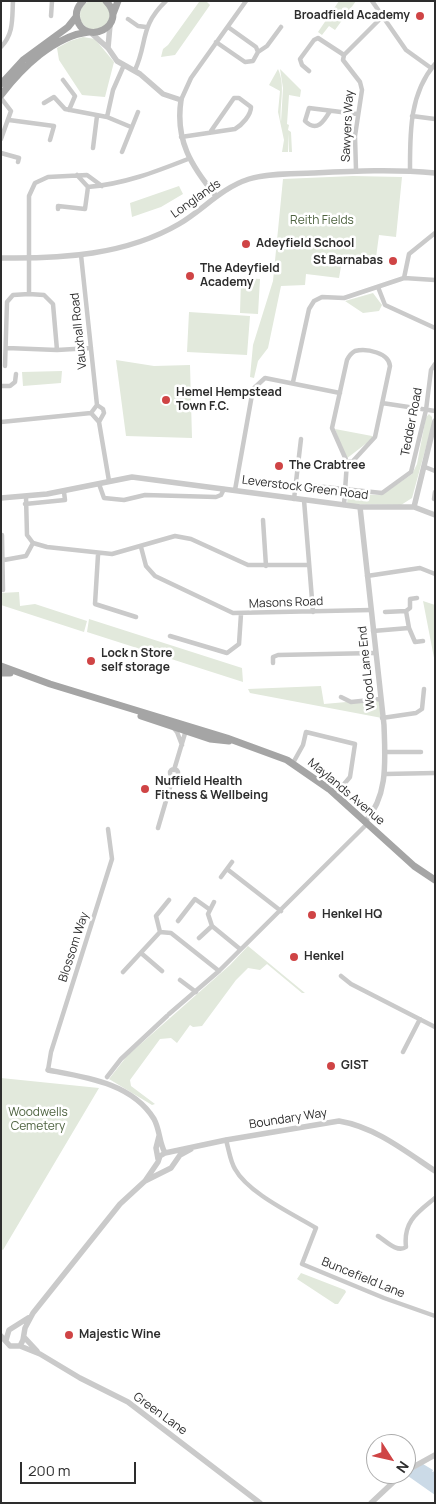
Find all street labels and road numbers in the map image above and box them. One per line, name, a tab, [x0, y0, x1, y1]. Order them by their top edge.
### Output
street label: Sawyers Way	[339, 90, 357, 162]
street label: Longlands	[168, 177, 224, 221]
street label: Vauxhall Road	[68, 292, 90, 370]
street label: Tedder Road	[398, 386, 426, 458]
street label: Leverstock Green Road	[241, 473, 369, 503]
street label: Masons Road	[249, 595, 323, 611]
street label: Wood Lane End	[355, 625, 379, 711]
street label: Maylands Avenue	[305, 756, 387, 828]
street label: Blossom Way	[56, 910, 92, 984]
street label: Boundary Way	[248, 1106, 328, 1132]
street label: Buncefield Lane	[319, 1255, 407, 1301]
street label: Green Lane	[130, 1390, 190, 1438]

